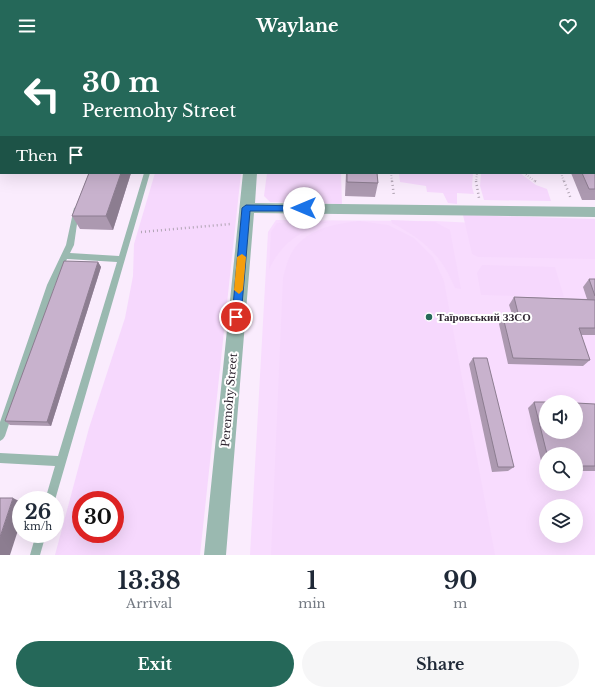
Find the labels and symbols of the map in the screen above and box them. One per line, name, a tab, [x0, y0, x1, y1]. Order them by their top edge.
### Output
position arrow	[283, 187, 325, 229]
pin	[219, 300, 253, 334]
place label: Таїровський ЗЗСО	[437, 310, 531, 324]
marker: Таїровський ЗЗСО	[424, 312, 434, 322]
street label: Peremohy Street	[218, 352, 240, 448]
speed limit sign: 30	[72, 491, 124, 543]

